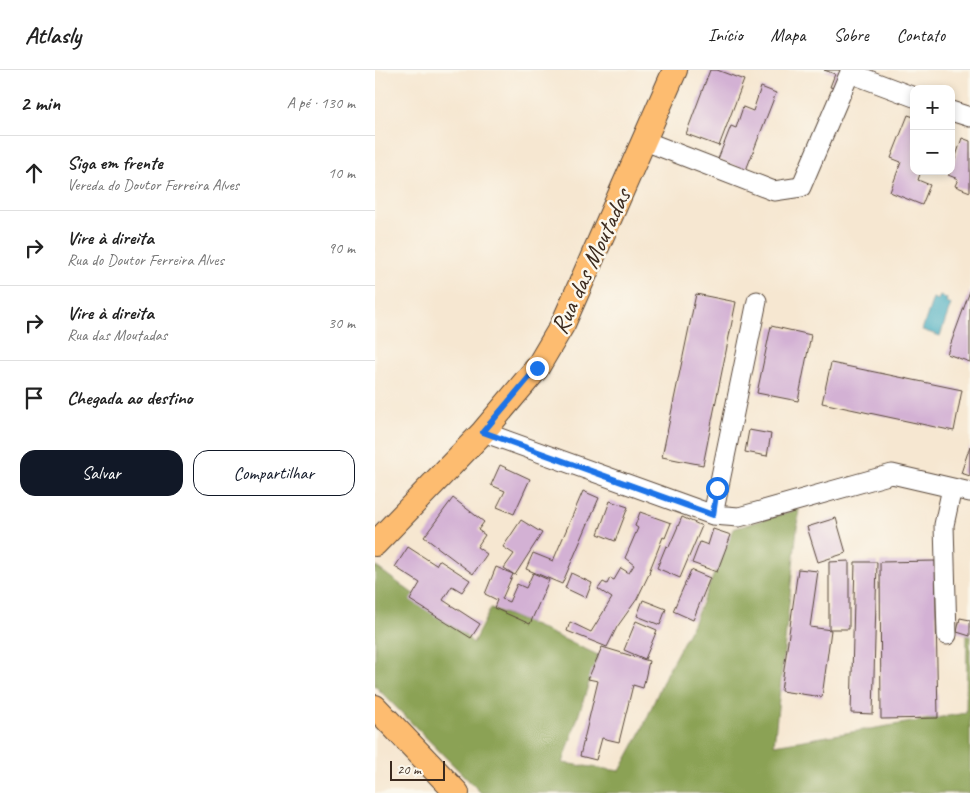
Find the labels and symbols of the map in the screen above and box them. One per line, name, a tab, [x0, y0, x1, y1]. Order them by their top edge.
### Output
street label: Rua das Moutadas	[543, 181, 640, 339]
route end	[526, 357, 549, 380]
route start	[706, 477, 729, 500]
scale bar	[390, 758, 445, 781]

